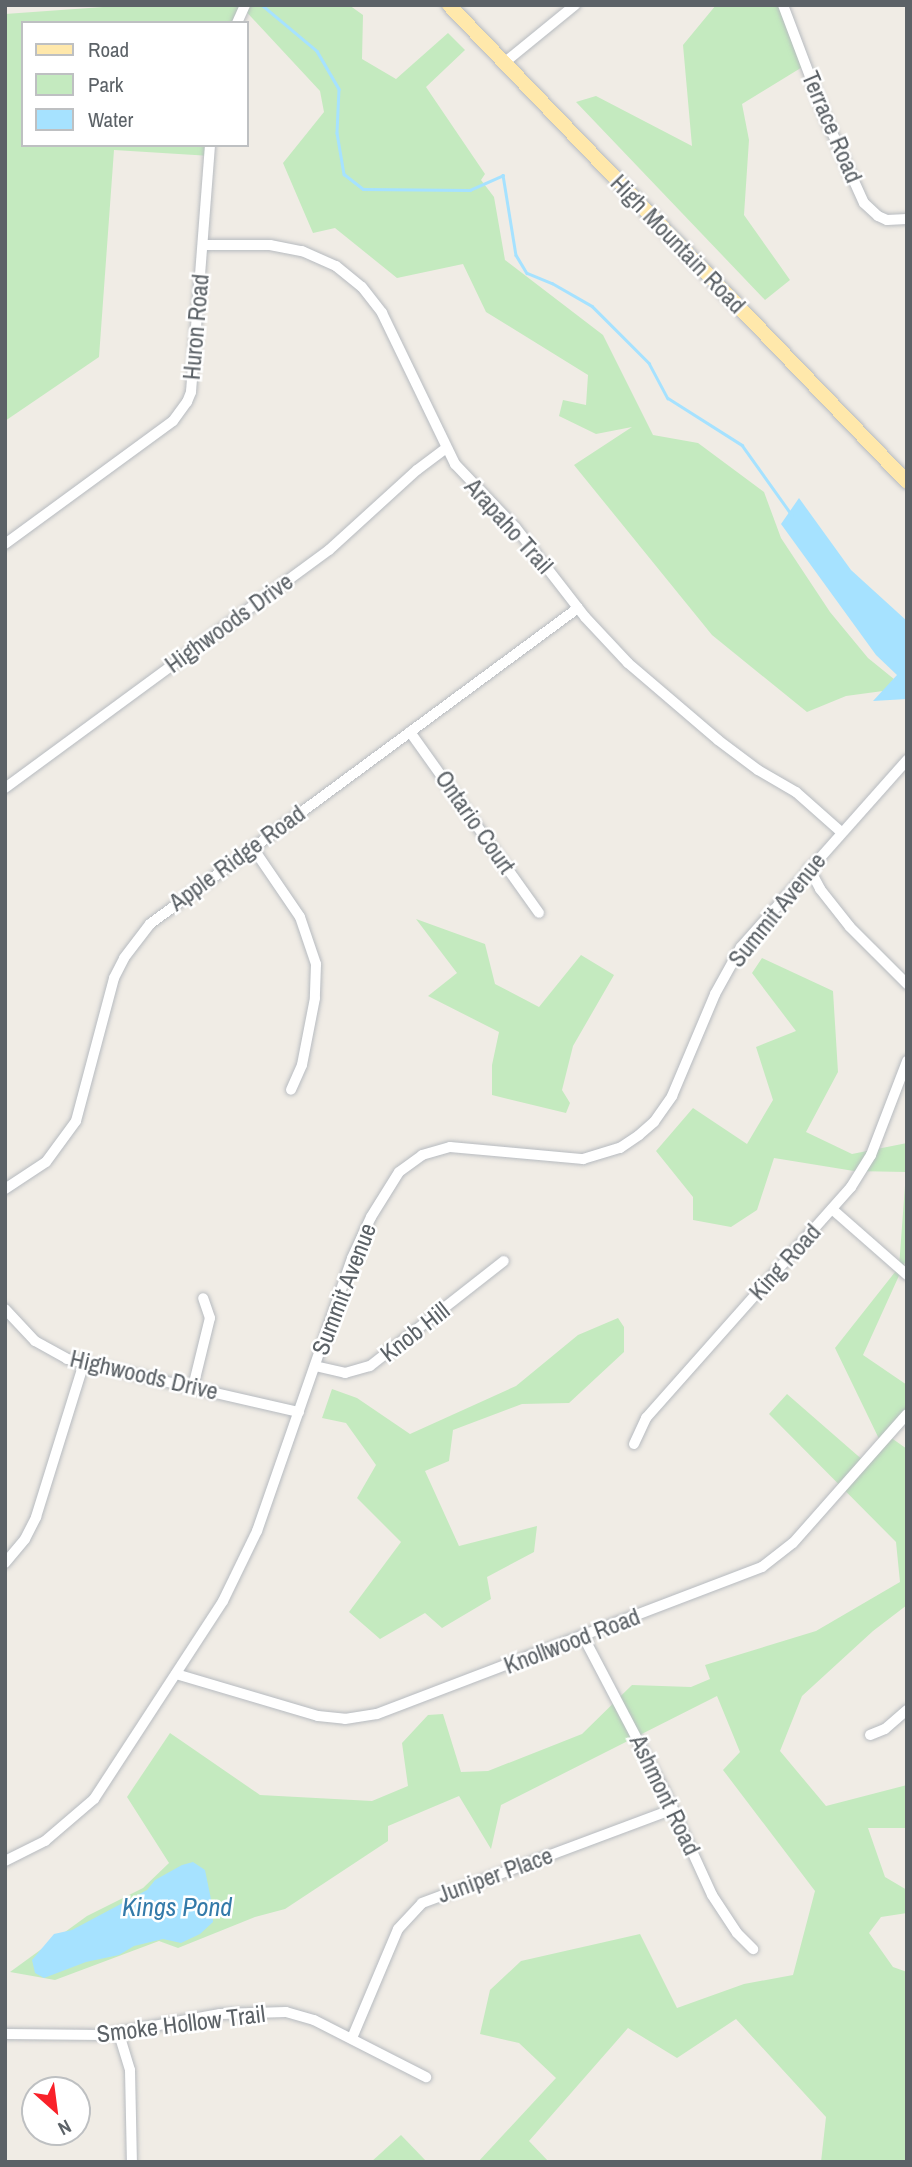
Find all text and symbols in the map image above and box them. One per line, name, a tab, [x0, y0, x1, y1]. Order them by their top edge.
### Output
legend	[21, 21, 248, 147]
text: Road	[88, 35, 129, 64]
street label: Terrace Road	[796, 67, 868, 187]
text: Park	[88, 70, 123, 99]
text: Water	[88, 105, 133, 134]
street label: High Mountain Road	[605, 169, 751, 319]
street label: Huron Road	[177, 273, 215, 381]
street label: Arapaho Trail	[459, 472, 559, 580]
street label: Highwoods Drive	[159, 567, 299, 679]
street label: Ontario Court	[429, 765, 521, 879]
street label: Apple Ridge Road	[163, 799, 311, 917]
street label: Summit Avenue	[722, 847, 832, 973]
street label: King Road	[743, 1218, 827, 1306]
street label: Summit Avenue	[306, 1219, 382, 1359]
street label: Knob Hill	[375, 1296, 455, 1368]
street label: Highwoods Drive	[67, 1344, 221, 1406]
street label: Knollwood Road	[500, 1602, 644, 1680]
street label: Ashmont Road	[624, 1730, 706, 1860]
street label: Juniper Place	[434, 1841, 556, 1909]
water label: Kings Pond	[122, 1891, 232, 1923]
street label: Smoke Hollow Trail	[95, 1999, 267, 2049]
north arrow	[21, 2076, 91, 2146]
text: N	[54, 2114, 76, 2142]

